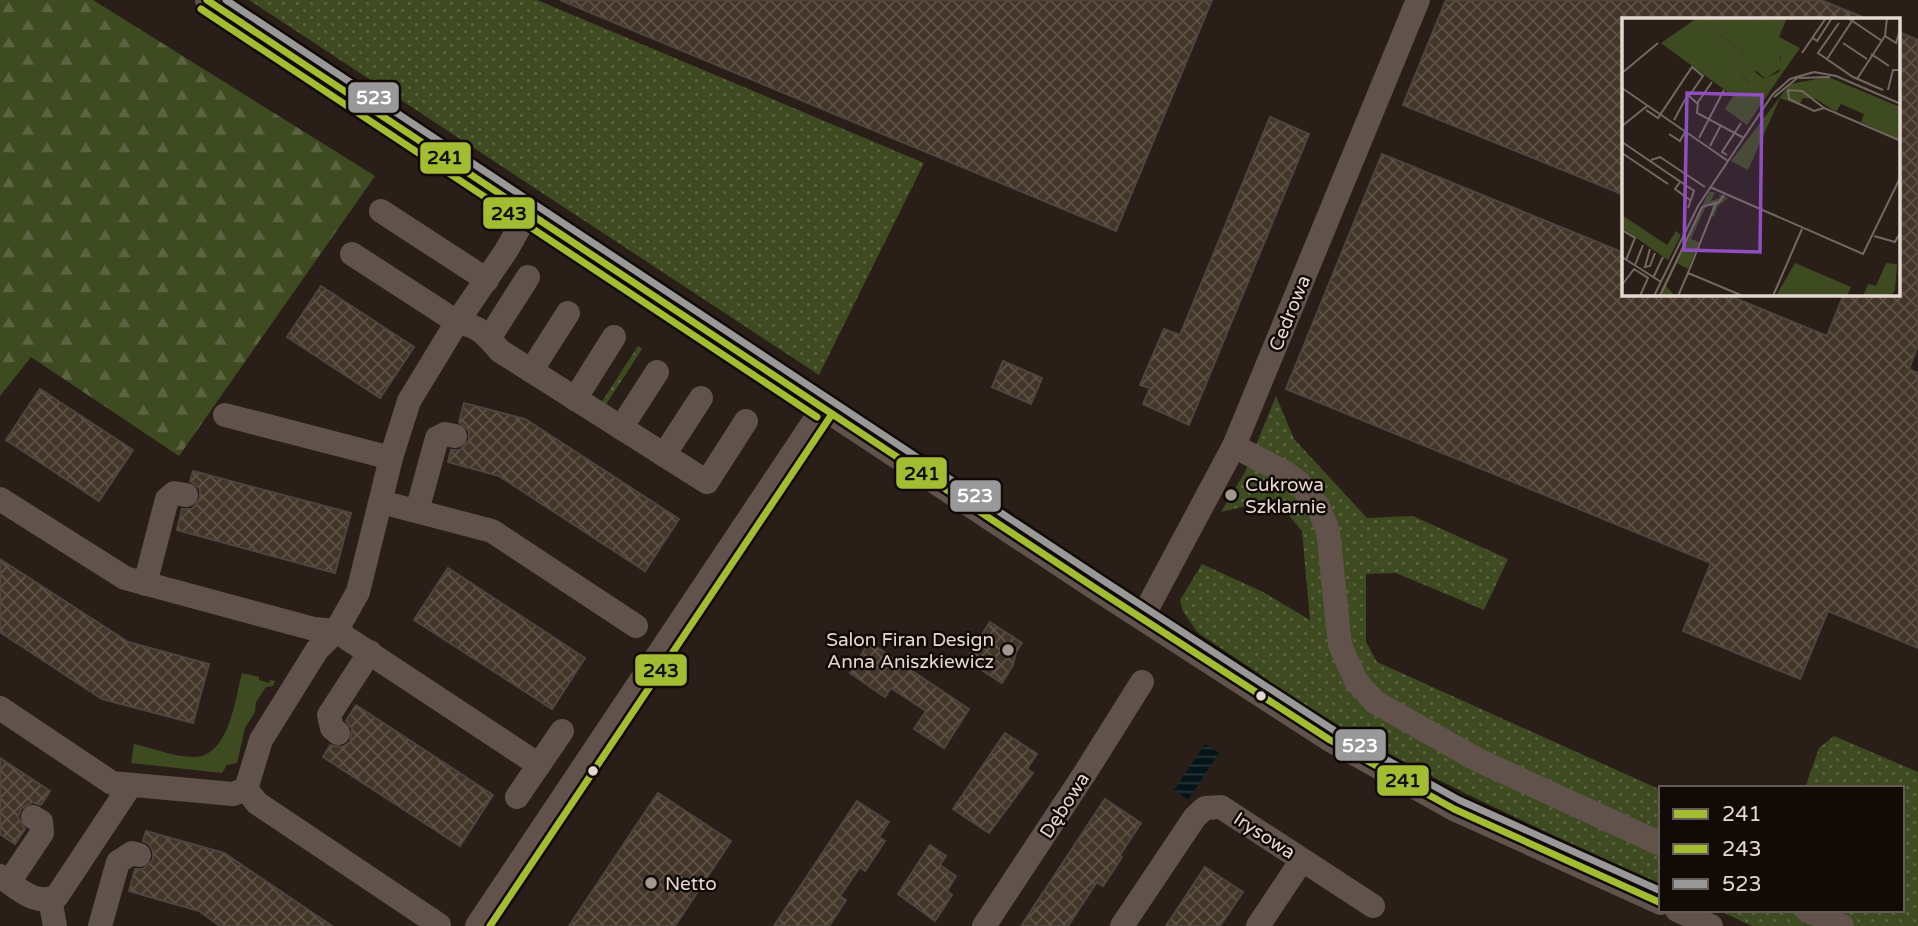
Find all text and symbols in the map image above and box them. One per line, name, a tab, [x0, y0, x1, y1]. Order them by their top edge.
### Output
inset map	[1622, 18, 1900, 296]
line badge: 523	[347, 81, 400, 114]
text: 523	[356, 87, 392, 109]
line badge: 241	[419, 141, 472, 175]
text: 241	[427, 147, 463, 169]
line badge: 243	[482, 196, 536, 230]
text: 243	[491, 203, 527, 225]
street label: Cedrowa	[1265, 272, 1315, 354]
line badge: 241	[895, 456, 948, 490]
text: 241	[904, 463, 940, 485]
place label: Cukrowa Szklarnie	[1245, 474, 1326, 518]
line badge: 523	[949, 479, 1002, 513]
text: 523	[957, 485, 993, 507]
marker: Cukrowa Szklarnie	[1223, 487, 1239, 503]
place label: Salon Firan Design Anna Aniszkiewicz	[826, 629, 994, 673]
marker: Salon Firan Design Anna Aniszkiewicz	[1000, 642, 1016, 658]
line badge: 243	[634, 653, 688, 687]
text: 243	[643, 660, 679, 682]
unlabelled marker	[1254, 689, 1268, 703]
line badge: 523	[1334, 728, 1387, 762]
text: 523	[1342, 735, 1378, 757]
unlabelled marker	[586, 764, 600, 778]
line badge: 241	[1376, 764, 1430, 797]
street label: Dębowa	[1036, 769, 1094, 842]
text: 241	[1385, 770, 1421, 792]
legend	[1659, 786, 1904, 912]
text: 241	[1722, 802, 1762, 827]
street label: Irysowa	[1230, 808, 1299, 864]
text: 243	[1722, 837, 1762, 862]
text: 523	[1722, 872, 1762, 897]
place label: Netto	[665, 873, 717, 895]
marker: Netto	[643, 875, 659, 891]

